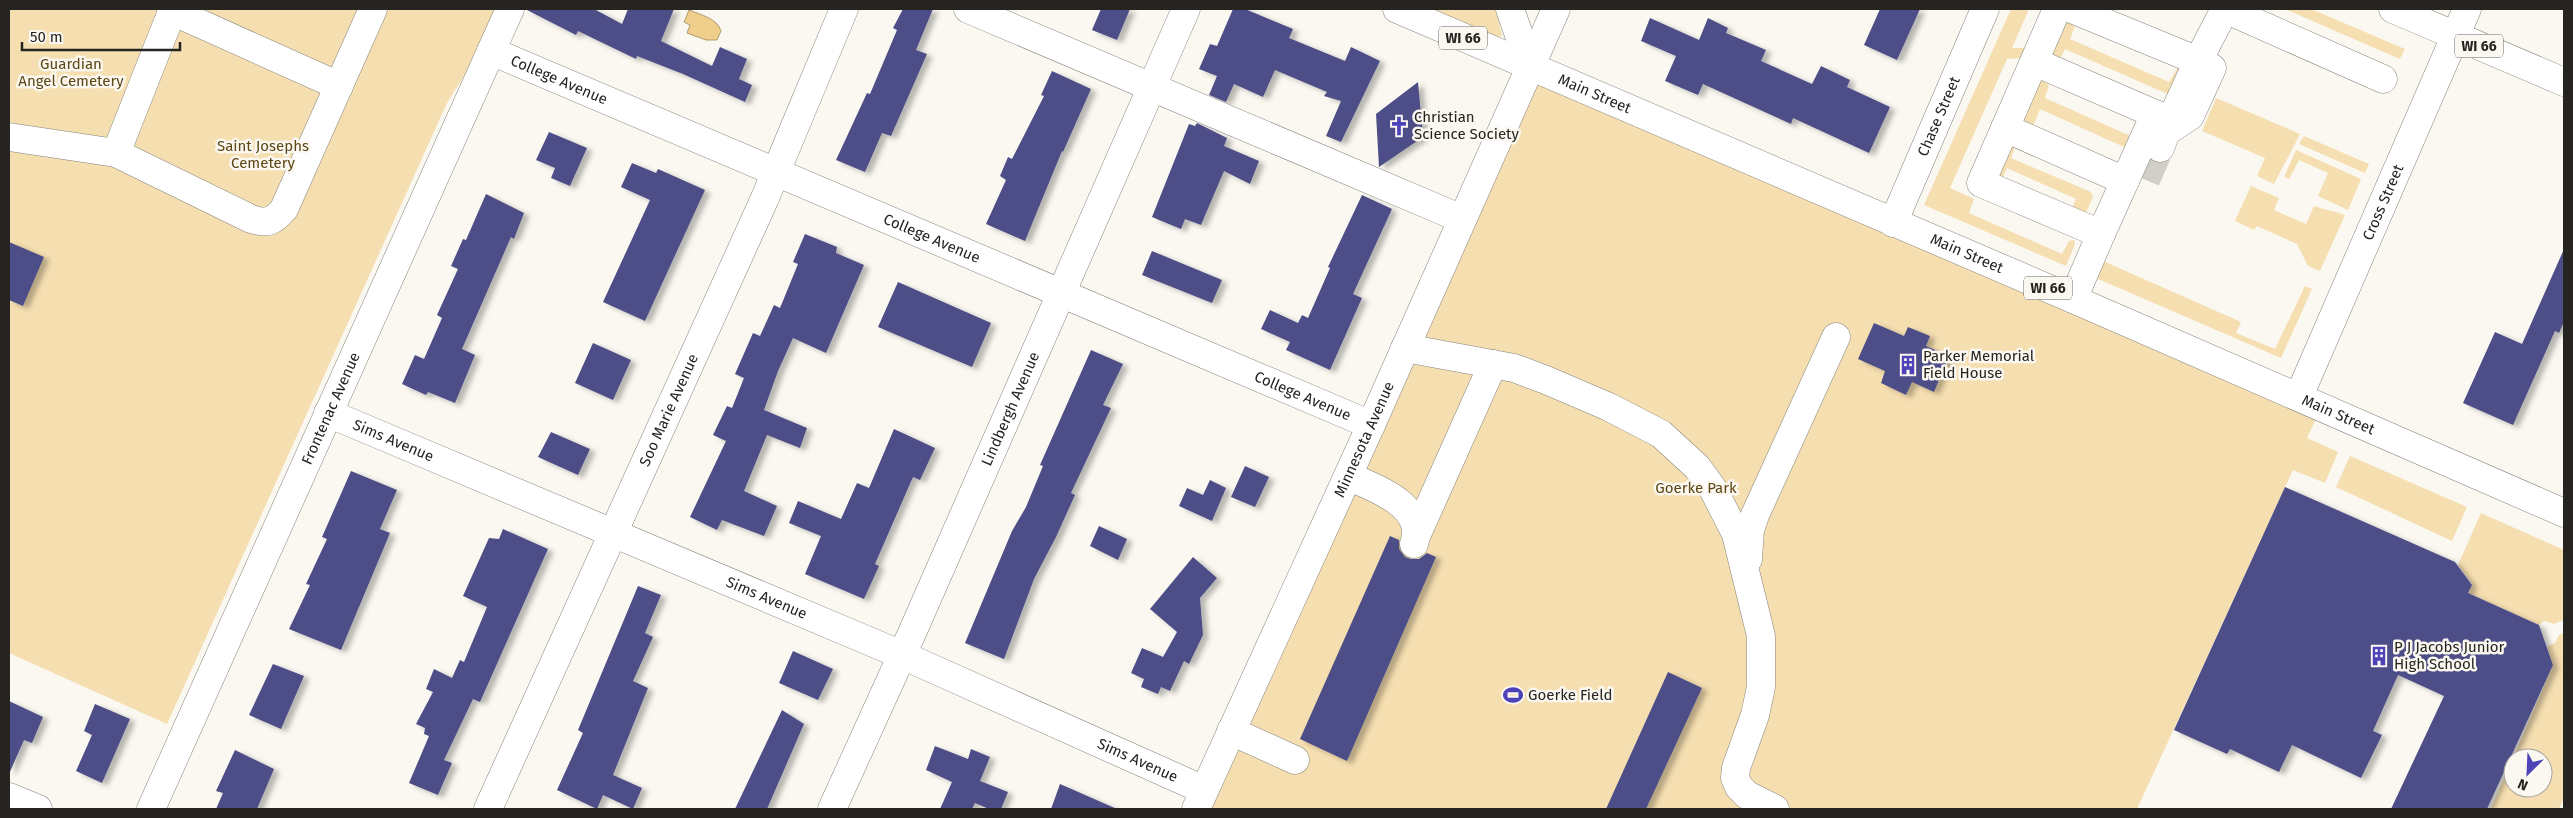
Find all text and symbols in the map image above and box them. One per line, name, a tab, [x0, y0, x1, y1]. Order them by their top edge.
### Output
scale bar	[22, 20, 180, 52]
road number: WI 66	[1439, 26, 1487, 49]
text: 50 m	[30, 28, 63, 46]
road number: WI 66	[2455, 34, 2503, 58]
street label: College Avenue	[508, 51, 610, 108]
park label: Guardian Angel Cemetery	[18, 55, 124, 90]
street label: Main Street	[1555, 70, 1634, 118]
street label: Chase Street	[1914, 73, 1964, 159]
place label: Christian Science Society	[1414, 108, 1519, 143]
church icon: Christian Science Society	[1388, 115, 1410, 137]
park label: Saint Josephs Cemetery	[217, 137, 309, 172]
street label: Cross Street	[2359, 161, 2408, 243]
street label: College Avenue	[881, 210, 983, 267]
street label: Main Street	[1928, 230, 2007, 277]
road number: WI 66	[2024, 276, 2072, 300]
place label: Parker Memorial Field House	[1923, 347, 2035, 382]
street label: Lindbergh Avenue	[977, 349, 1043, 469]
street label: Frontenac Avenue	[298, 350, 364, 467]
street label: Soo Marie Avenue	[636, 351, 702, 469]
building icon: Parker Memorial Field House	[1897, 354, 1919, 376]
street label: College Avenue	[1252, 367, 1354, 424]
street label: Minnesota Avenue	[1330, 379, 1398, 500]
street label: Main Street	[2299, 391, 2378, 439]
street label: Sims Avenue	[350, 416, 437, 466]
park label: Goerke Park	[1655, 479, 1737, 497]
street label: Sims Avenue	[723, 573, 810, 623]
place label: P J Jacobs Junior High School	[2394, 638, 2505, 673]
building icon: P J Jacobs Junior High School	[2368, 645, 2390, 667]
sports icon: Goerke Field	[1502, 684, 1524, 706]
place label: Goerke Field	[1528, 686, 1612, 704]
street label: Sims Avenue	[1095, 735, 1181, 786]
north arrow	[2503, 748, 2553, 798]
text: N	[2515, 775, 2531, 794]

